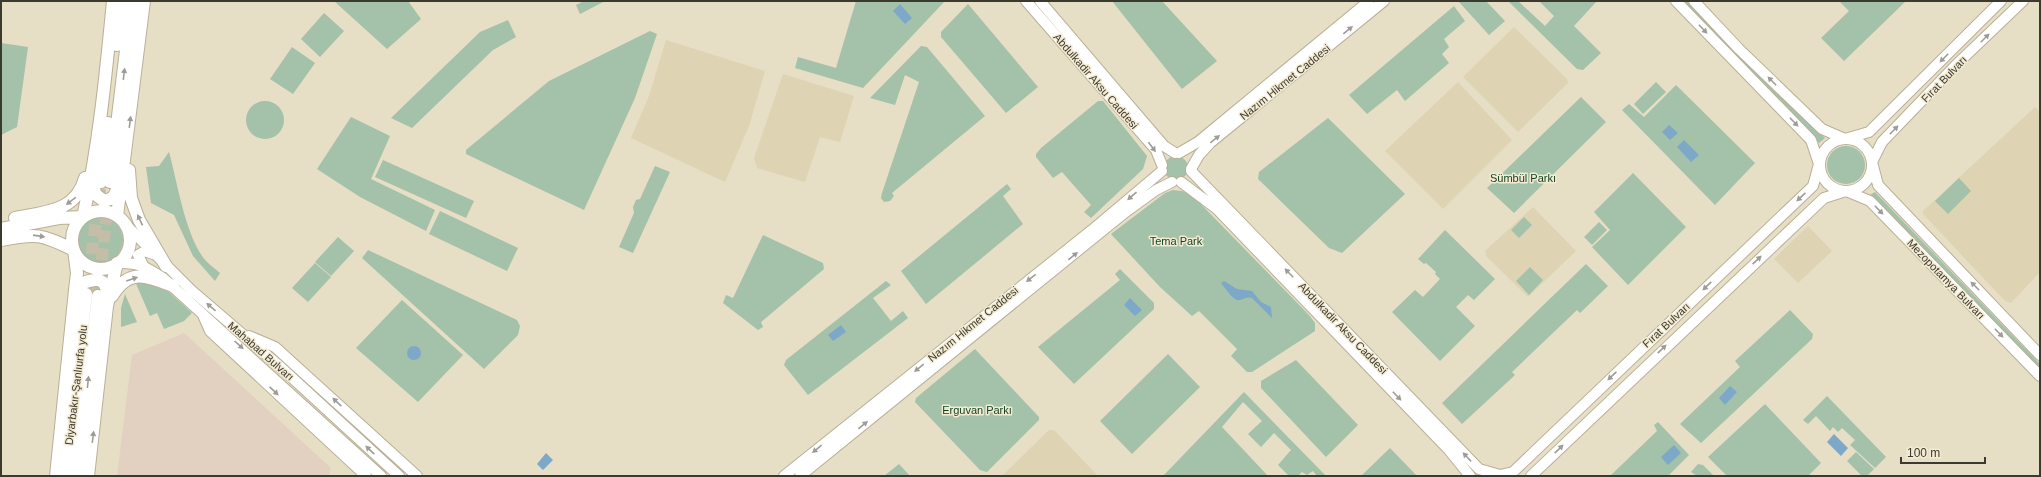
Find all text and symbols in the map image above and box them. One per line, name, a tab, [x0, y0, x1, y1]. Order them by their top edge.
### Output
one-way arrow	[1699, 24, 1708, 34]
one-way arrow	[1343, 26, 1354, 35]
street label: Abdulkadir Aksu Caddesi	[1051, 31, 1141, 131]
one-way arrow	[1980, 33, 1990, 43]
street label: Nazım Hikmet Caddesi	[1238, 42, 1332, 122]
street label: Fırat Bulvarı	[1919, 53, 1969, 105]
one-way arrow	[1939, 53, 1949, 63]
one-way arrow	[120, 68, 127, 80]
one-way arrow	[1767, 76, 1777, 86]
one-way arrow	[127, 116, 133, 128]
one-way arrow	[1789, 117, 1799, 127]
one-way arrow	[1889, 125, 1899, 135]
one-way arrow	[1210, 134, 1221, 143]
one-way arrow	[1148, 142, 1156, 152]
park label: Sümbül Parkı	[1490, 172, 1556, 184]
one-way arrow	[1126, 191, 1137, 200]
one-way arrow	[1797, 192, 1806, 201]
one-way arrow	[66, 197, 77, 205]
one-way arrow	[1874, 205, 1883, 215]
one-way arrow	[137, 214, 143, 226]
one-way arrow	[32, 233, 45, 239]
park label: Tema Park	[1150, 235, 1203, 247]
street label: Mezopotamya Bulvarı	[1905, 237, 1987, 321]
one-way arrow	[1067, 251, 1078, 260]
one-way arrow	[1752, 255, 1762, 265]
one-way arrow	[1284, 268, 1294, 278]
one-way arrow	[1026, 274, 1037, 283]
one-way arrow	[126, 275, 138, 281]
street label: Abdulkadir Aksu Caddesi	[1296, 280, 1390, 376]
one-way arrow	[1702, 281, 1712, 291]
one-way arrow	[1970, 281, 1980, 291]
street label: Nazım Hikmet Caddesi	[926, 284, 1020, 364]
street label: Fırat Bulvarı	[1640, 300, 1692, 350]
one-way arrow	[206, 302, 216, 311]
street label: Mahabad Bulvarı	[226, 319, 296, 383]
street label: Diyarbakır-Şanlıurfa yolu	[63, 324, 89, 446]
one-way arrow	[1994, 328, 2004, 338]
one-way arrow	[233, 341, 244, 350]
one-way arrow	[1658, 345, 1667, 354]
one-way arrow	[913, 364, 924, 373]
one-way arrow	[1607, 371, 1617, 380]
one-way arrow	[84, 376, 91, 388]
one-way arrow	[269, 386, 279, 396]
one-way arrow	[1392, 391, 1402, 401]
one-way arrow	[332, 397, 342, 407]
park label: Erguvan Parkı	[942, 404, 1012, 416]
one-way arrow	[857, 421, 868, 430]
one-way arrow	[89, 431, 96, 443]
scale bar	[1901, 439, 1985, 465]
one-way arrow	[1554, 444, 1564, 454]
one-way arrow	[365, 445, 376, 454]
one-way arrow	[812, 445, 822, 454]
text: 100 m	[1907, 446, 1940, 460]
one-way arrow	[1463, 452, 1472, 461]

